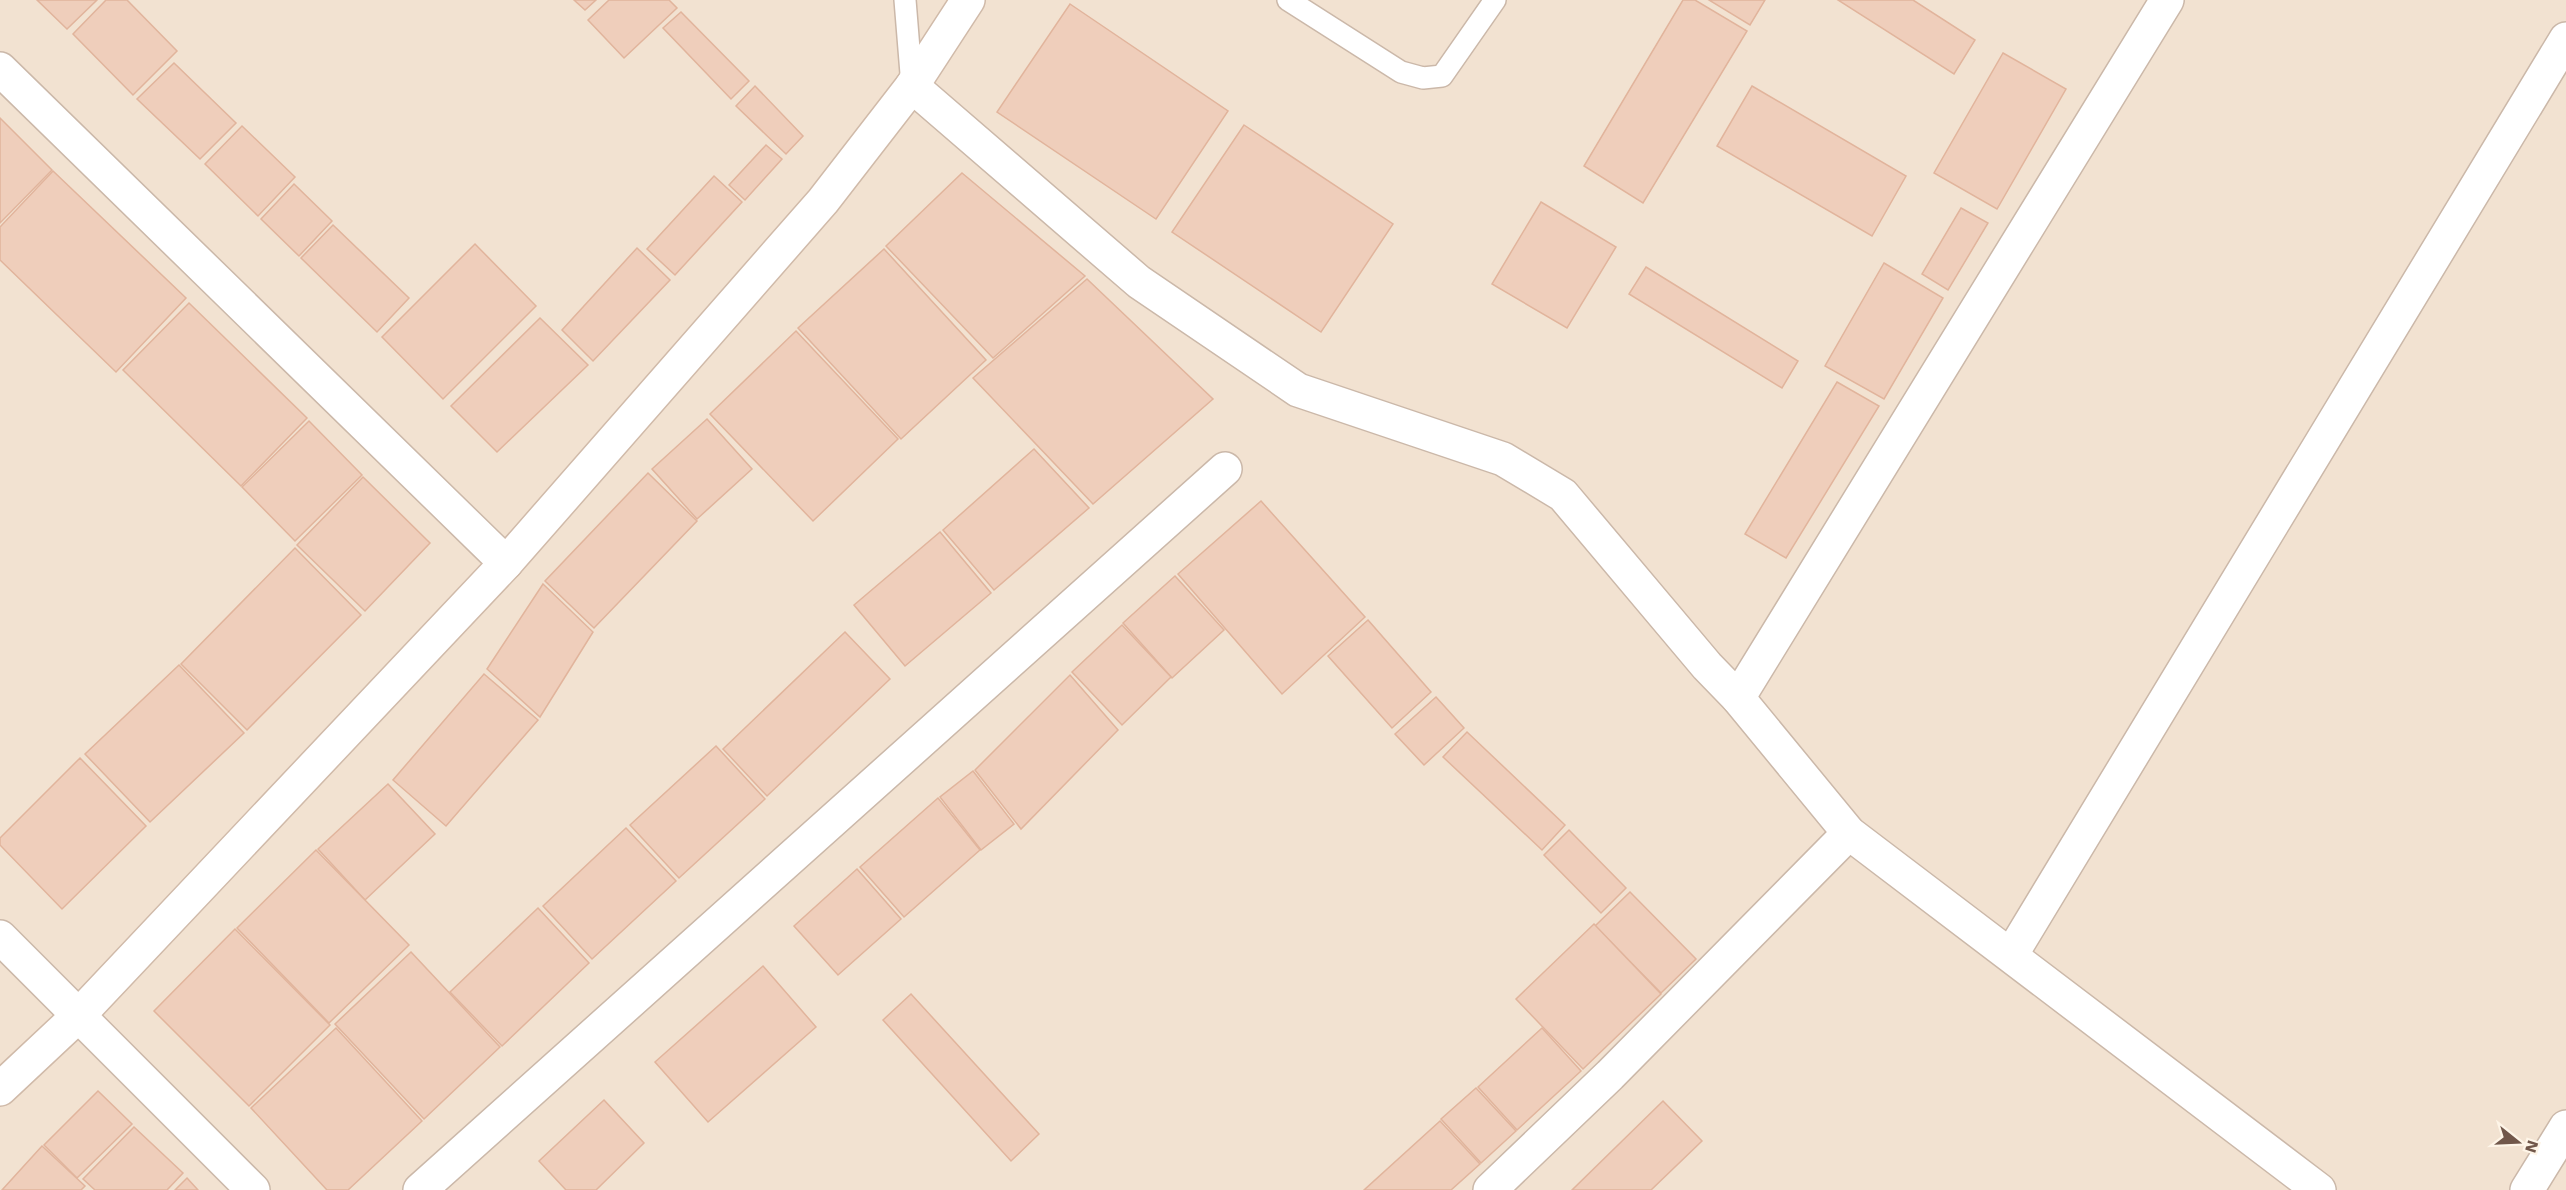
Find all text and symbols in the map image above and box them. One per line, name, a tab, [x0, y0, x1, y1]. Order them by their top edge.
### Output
north arrow	[2488, 1112, 2548, 1172]
text: N	[2521, 1138, 2543, 1155]

